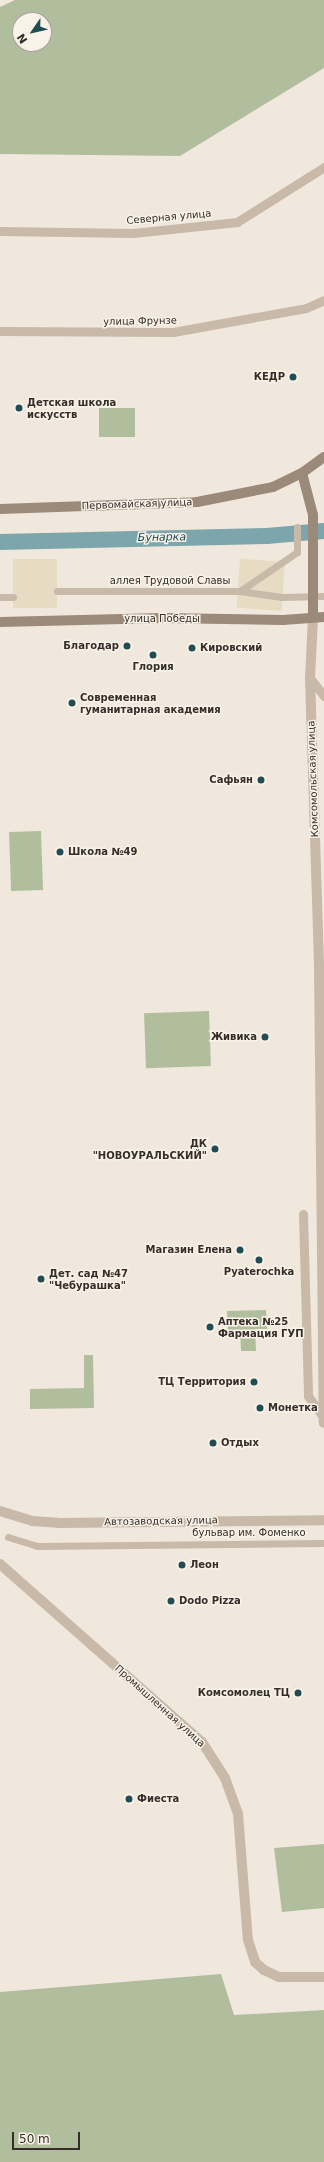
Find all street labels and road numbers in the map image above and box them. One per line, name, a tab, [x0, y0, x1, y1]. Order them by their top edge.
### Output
street label: Северная улица	[126, 207, 212, 227]
street label: улица Фрунзе	[103, 314, 177, 328]
street label: Первомайская улица	[81, 496, 193, 512]
street label: аллея Трудовой Славы	[110, 575, 230, 587]
street label: улица Победы	[124, 613, 200, 625]
street label: Комсомольская улица	[305, 720, 321, 838]
street label: Автозаводская улица	[104, 1514, 218, 1528]
street label: бульвар им. Фоменко	[192, 1527, 306, 1539]
street label: Промышленная улица	[112, 1662, 208, 1750]

